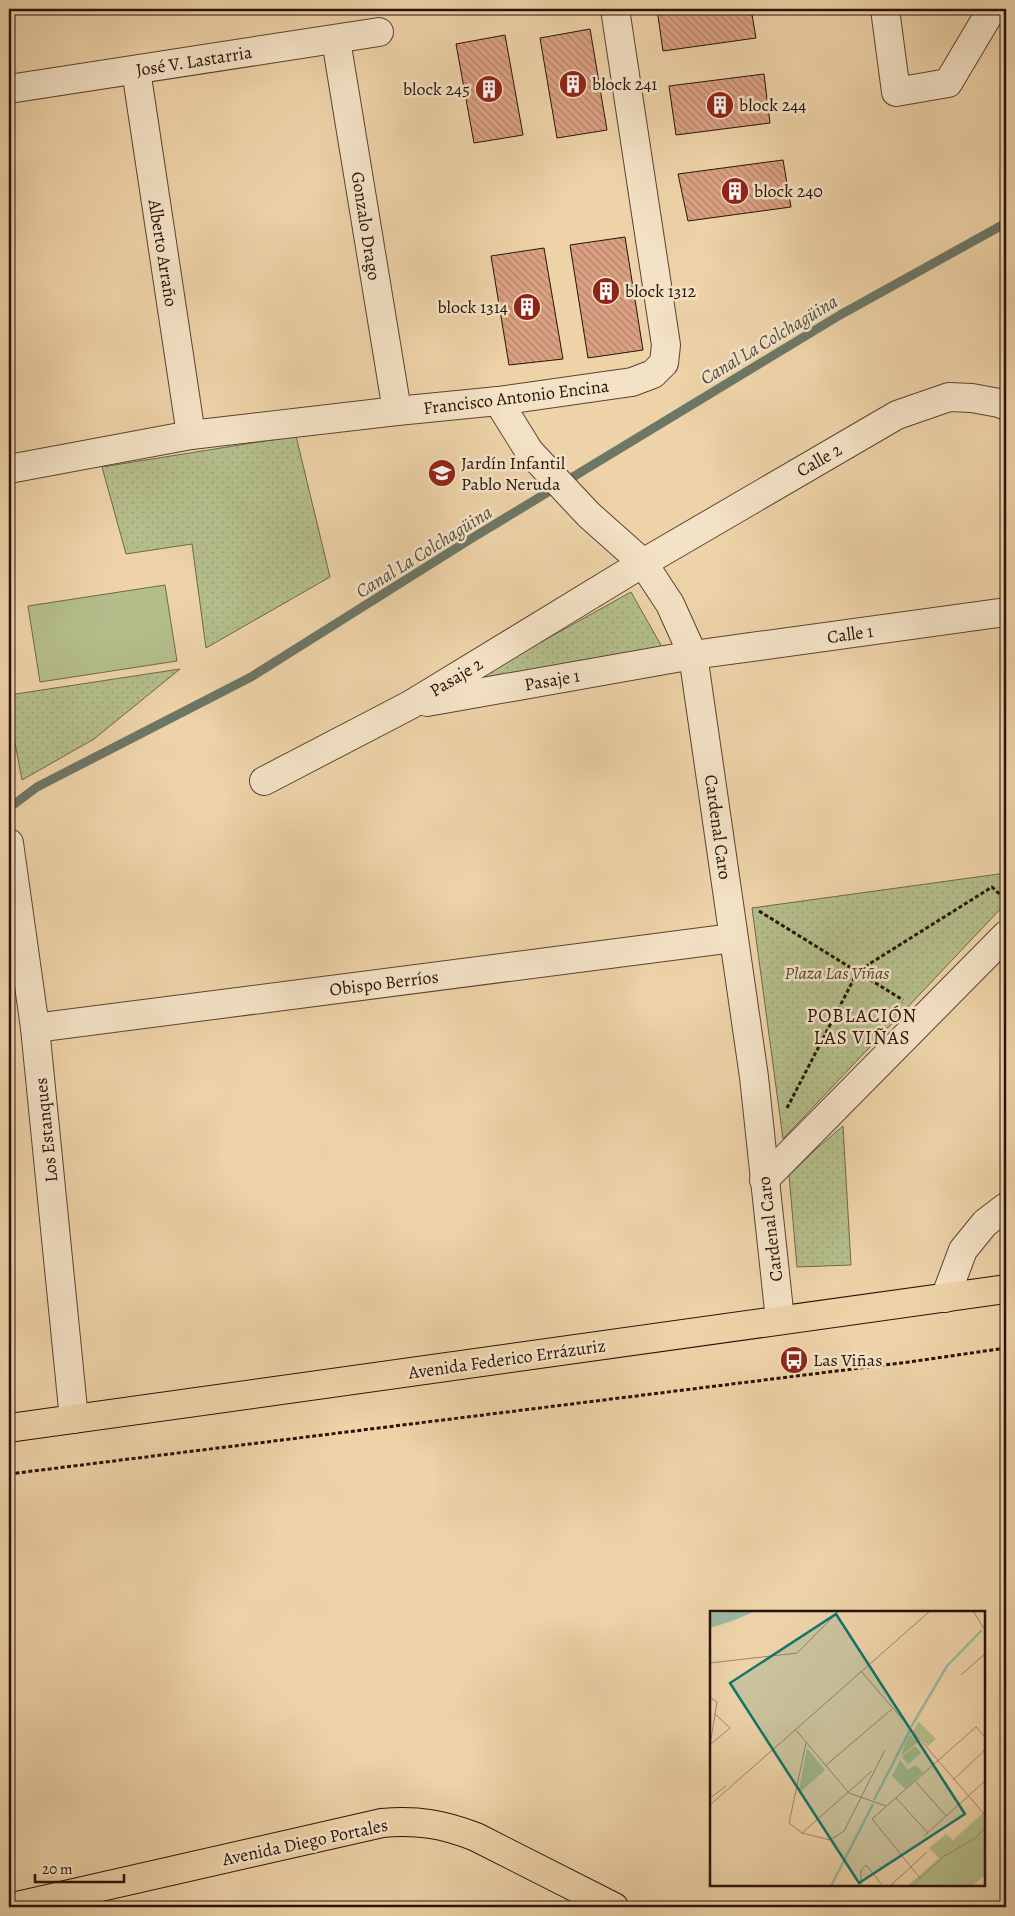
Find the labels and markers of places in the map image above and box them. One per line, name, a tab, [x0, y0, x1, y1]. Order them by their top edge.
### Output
building icon: block 241	[558, 69, 588, 99]
place label: block 241	[592, 72, 658, 96]
building icon: block 245	[474, 74, 504, 104]
place label: block 245	[403, 77, 470, 101]
building icon: block 244	[705, 90, 735, 120]
place label: block 244	[739, 93, 807, 117]
building icon: block 240	[720, 176, 750, 206]
place label: block 240	[754, 179, 823, 203]
building icon: block 1312	[591, 276, 621, 306]
place label: block 1312	[625, 279, 696, 303]
building icon: block 1314	[512, 292, 542, 322]
place label: block 1314	[437, 295, 508, 319]
place label: Jardín Infantil Pablo Neruda	[461, 451, 566, 496]
school or university icon: Jardín Infantil Pablo Neruda	[427, 458, 457, 488]
bus stop icon: Las Viñas	[779, 1345, 809, 1375]
place label: Las Viñas	[813, 1348, 882, 1372]

